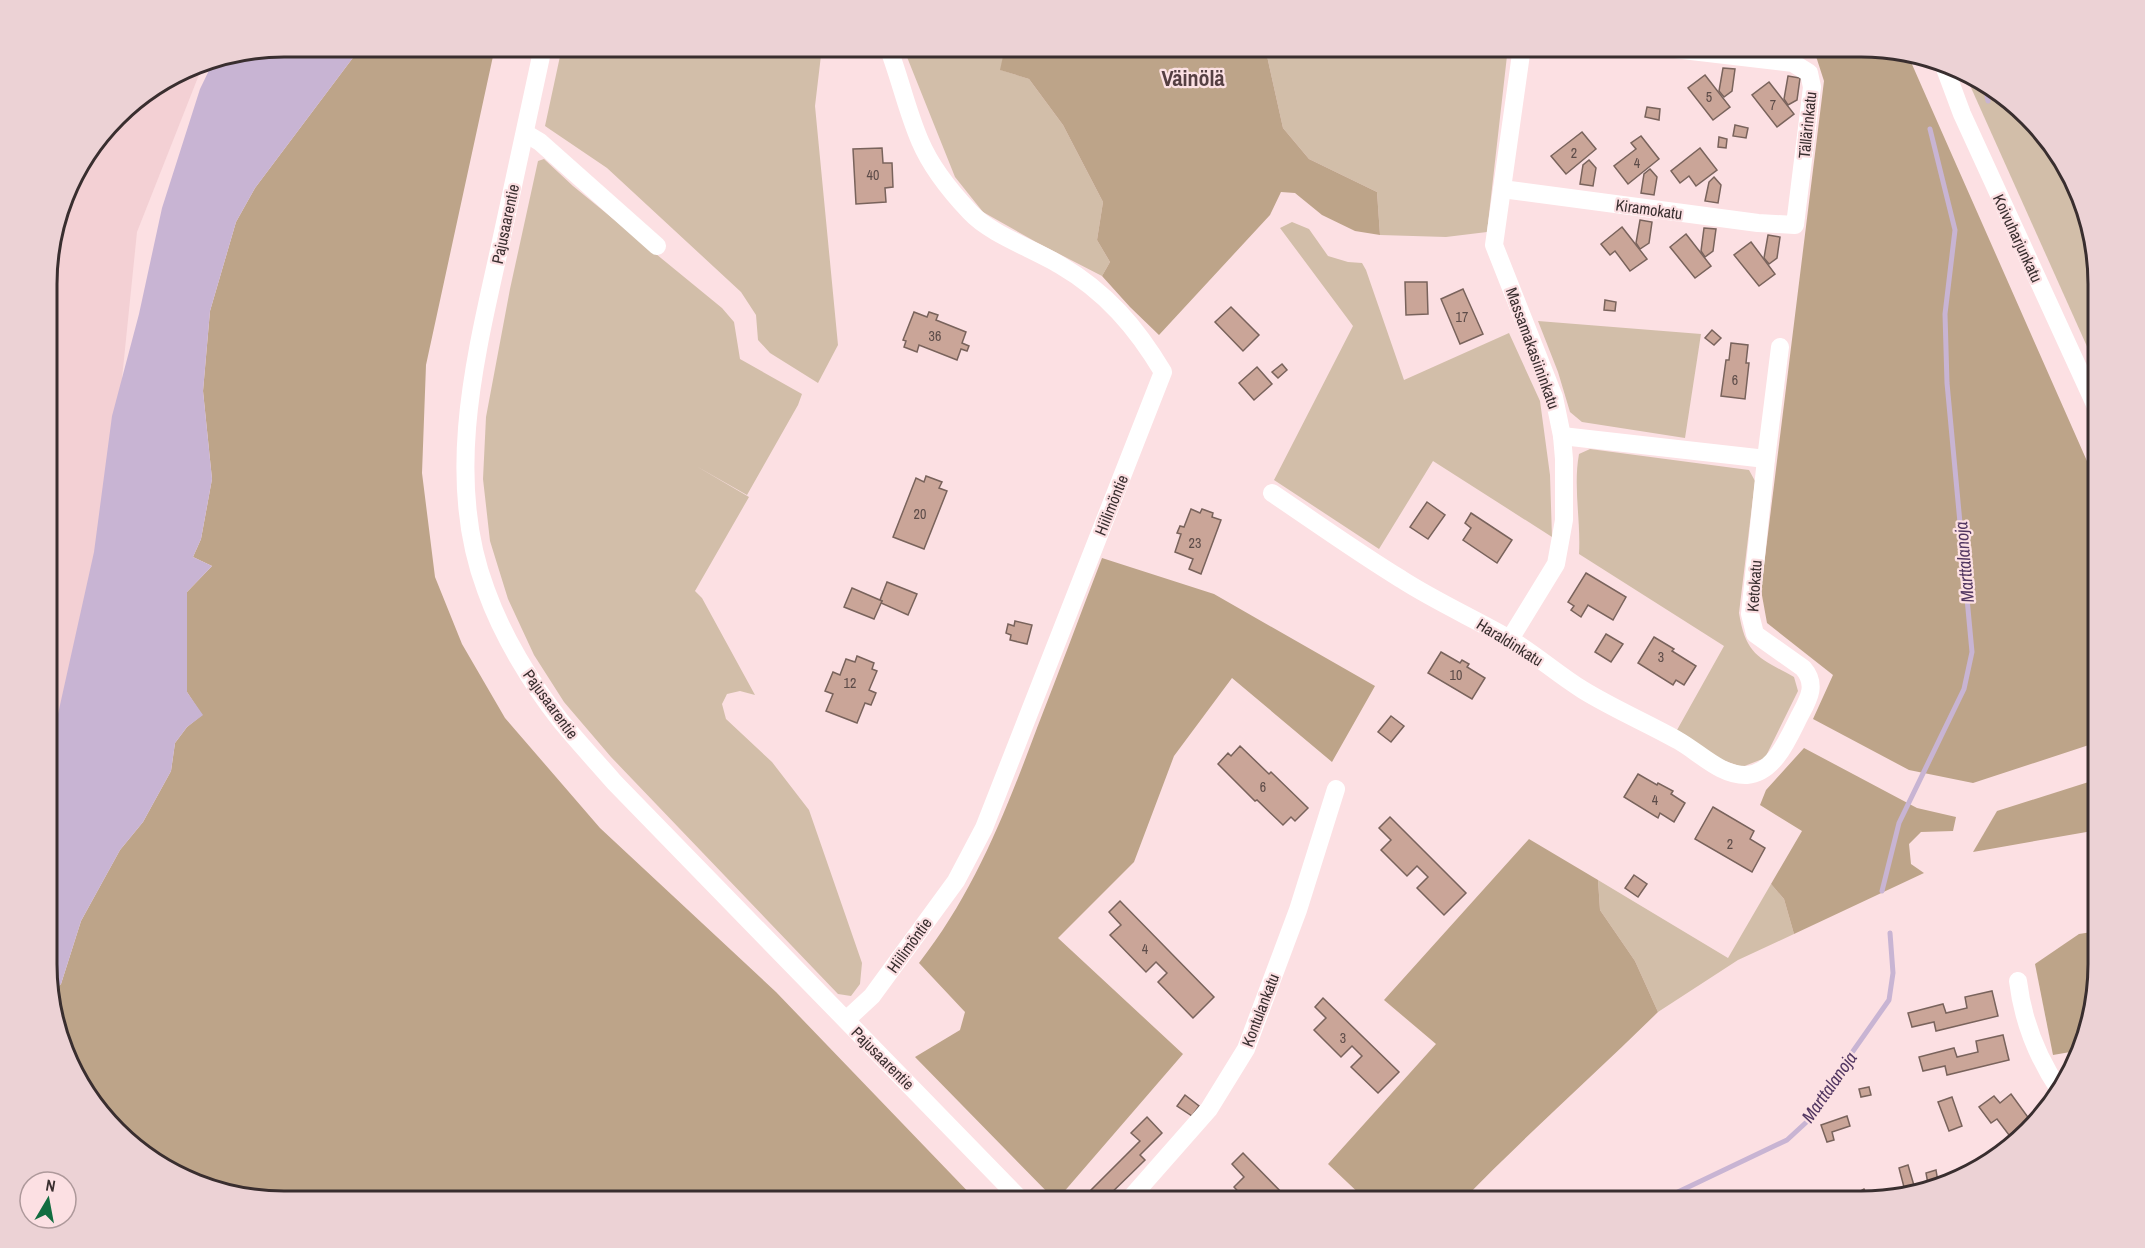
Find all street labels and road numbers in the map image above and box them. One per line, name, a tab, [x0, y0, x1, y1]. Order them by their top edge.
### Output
street label: Tällärinkatu	[1793, 90, 1821, 160]
street label: Pajusaarentie	[486, 182, 524, 266]
street label: Koivuharjunkatu	[1988, 190, 2048, 286]
street label: Kiramokatu	[1614, 193, 1684, 225]
street label: Massamakasiininkatu	[1501, 284, 1565, 412]
street label: Hiilimöntie	[1089, 471, 1133, 539]
street label: Ketokatu	[1741, 559, 1767, 613]
street label: Haraldinkatu	[1473, 613, 1547, 671]
street label: Pajusaarentie	[518, 665, 584, 743]
street label: Hiilimöntie	[881, 913, 937, 977]
street label: Kontulankatu	[1236, 970, 1284, 1050]
street label: Pajusaarentie	[847, 1022, 919, 1094]

